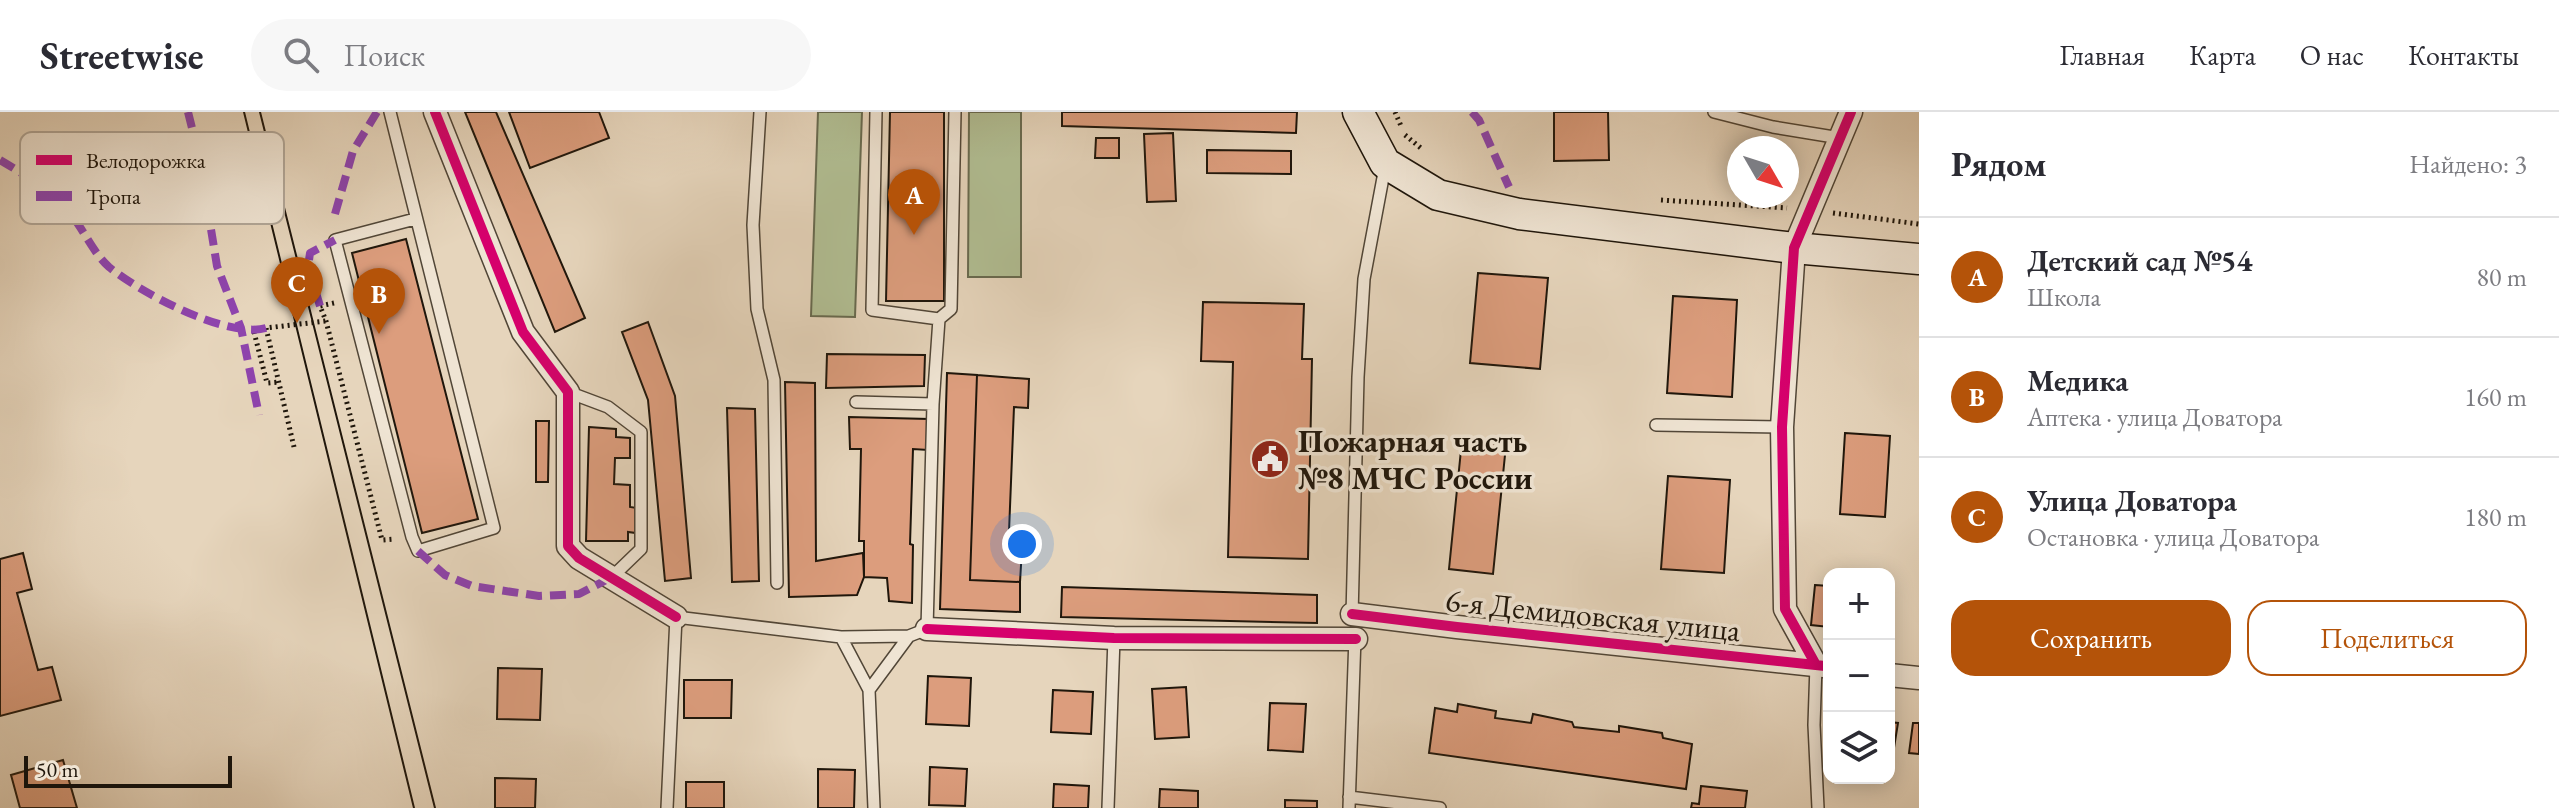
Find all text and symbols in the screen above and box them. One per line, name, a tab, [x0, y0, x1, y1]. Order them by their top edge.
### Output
search box	[251, 19, 811, 91]
text: Streetwise	[40, 31, 203, 80]
icon: search	[279, 33, 323, 77]
text: Поиск	[343, 36, 425, 75]
text: Главная	[2060, 37, 2145, 73]
text: Карта	[2189, 37, 2256, 73]
text: О нас	[2300, 37, 2364, 73]
text: Контакты	[2408, 37, 2519, 73]
legend	[20, 132, 284, 224]
north arrow	[1727, 136, 1799, 208]
text: Рядом	[1951, 142, 2046, 186]
text: Велодорожка	[86, 146, 206, 175]
text: Найдено: 3	[2409, 147, 2527, 181]
pin: A	[888, 169, 940, 235]
text: Тропа	[86, 182, 141, 211]
text: Детский сад №54	[2027, 241, 2252, 280]
pin: C	[271, 257, 323, 323]
text: A	[1968, 260, 1986, 294]
text: 80 m	[2477, 260, 2527, 294]
pin: B	[353, 268, 405, 334]
text: Школа	[2027, 280, 2101, 314]
text: Медика	[2027, 361, 2128, 400]
text: B	[1969, 380, 1985, 414]
text: 160 m	[2464, 380, 2527, 414]
text: Аптека · улица Доватора	[2027, 400, 2282, 434]
place label: Пожарная часть №8 МЧС России	[1298, 420, 1533, 499]
public building icon: Пожарная часть №8 МЧС России	[1249, 438, 1291, 480]
text: Улица Доватора	[2027, 481, 2237, 520]
text: C	[1968, 500, 1986, 534]
text: 180 m	[2464, 500, 2527, 534]
text: Остановка · улица Доватора	[2027, 520, 2319, 554]
your location	[1002, 524, 1042, 564]
map controls	[1823, 568, 1895, 784]
button: +	[1823, 568, 1895, 640]
street label: 6-я Демидовская улица	[1443, 579, 1743, 651]
button: Сохранить	[1951, 600, 2231, 676]
button: Поделиться	[2247, 600, 2527, 676]
button: −	[1823, 640, 1895, 712]
button: layers	[1823, 712, 1895, 784]
scale bar	[24, 752, 232, 788]
text: 50 m	[36, 755, 79, 784]

